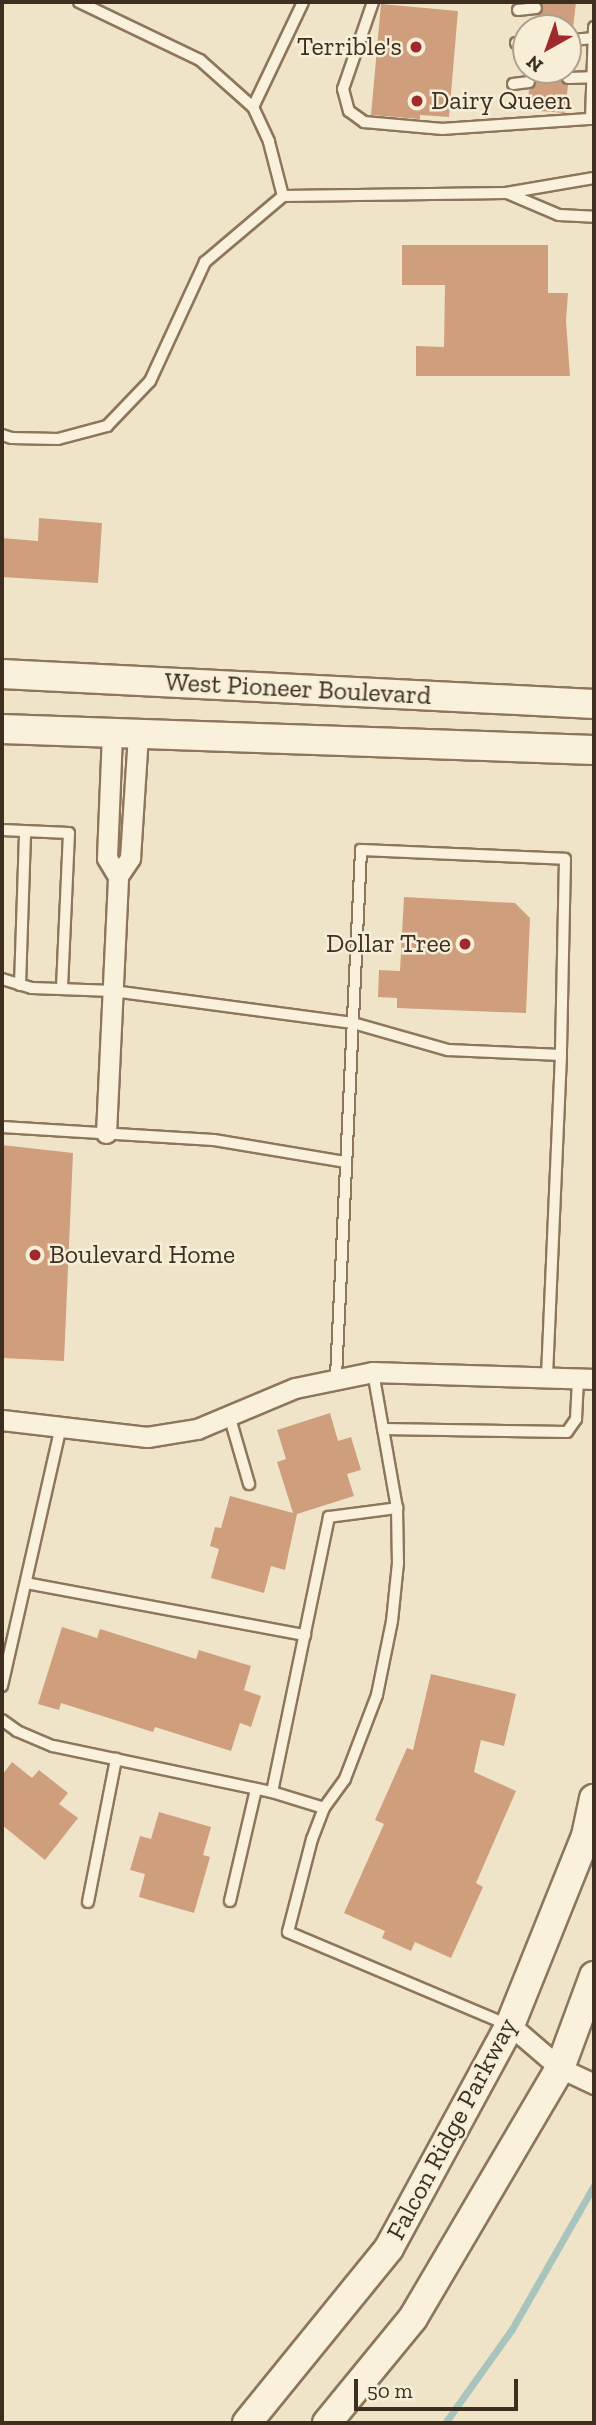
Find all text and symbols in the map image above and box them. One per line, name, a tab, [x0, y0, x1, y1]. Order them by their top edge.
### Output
north arrow	[512, 14, 582, 84]
place label: Terrible's	[297, 31, 402, 63]
marker: Terrible's	[408, 39, 424, 55]
text: N	[522, 50, 547, 77]
place label: Dairy Queen	[431, 85, 572, 117]
marker: Dairy Queen	[409, 93, 425, 109]
street label: West Pioneer Boulevard	[164, 666, 432, 712]
place label: Dollar Tree	[325, 928, 451, 960]
marker: Dollar Tree	[457, 936, 473, 952]
place label: Boulevard Home	[49, 1239, 235, 1271]
marker: Boulevard Home	[27, 1247, 43, 1263]
street label: Falcon Ridge Parkway	[380, 2013, 524, 2245]
scale bar	[358, 2366, 522, 2410]
text: 50 m	[367, 2378, 413, 2403]

